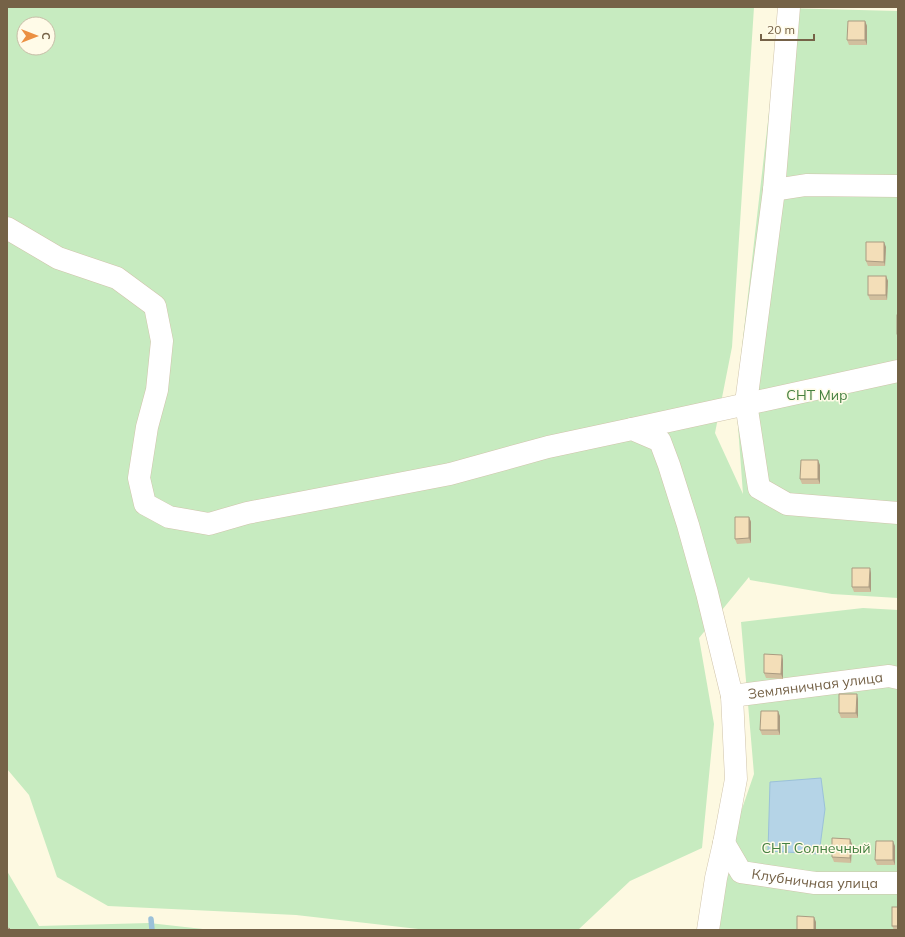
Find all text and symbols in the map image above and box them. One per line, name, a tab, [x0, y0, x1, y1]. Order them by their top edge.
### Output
north arrow	[16, 16, 56, 56]
scale bar	[761, 16, 814, 42]
text: 20 m	[767, 22, 795, 37]
text: С	[39, 32, 53, 40]
park label: СНТ Мир	[786, 386, 848, 404]
street label: Земляничная улица	[747, 668, 884, 703]
park label: СНТ Солнечный	[761, 839, 871, 857]
street label: Клубничная улица	[751, 865, 878, 892]

